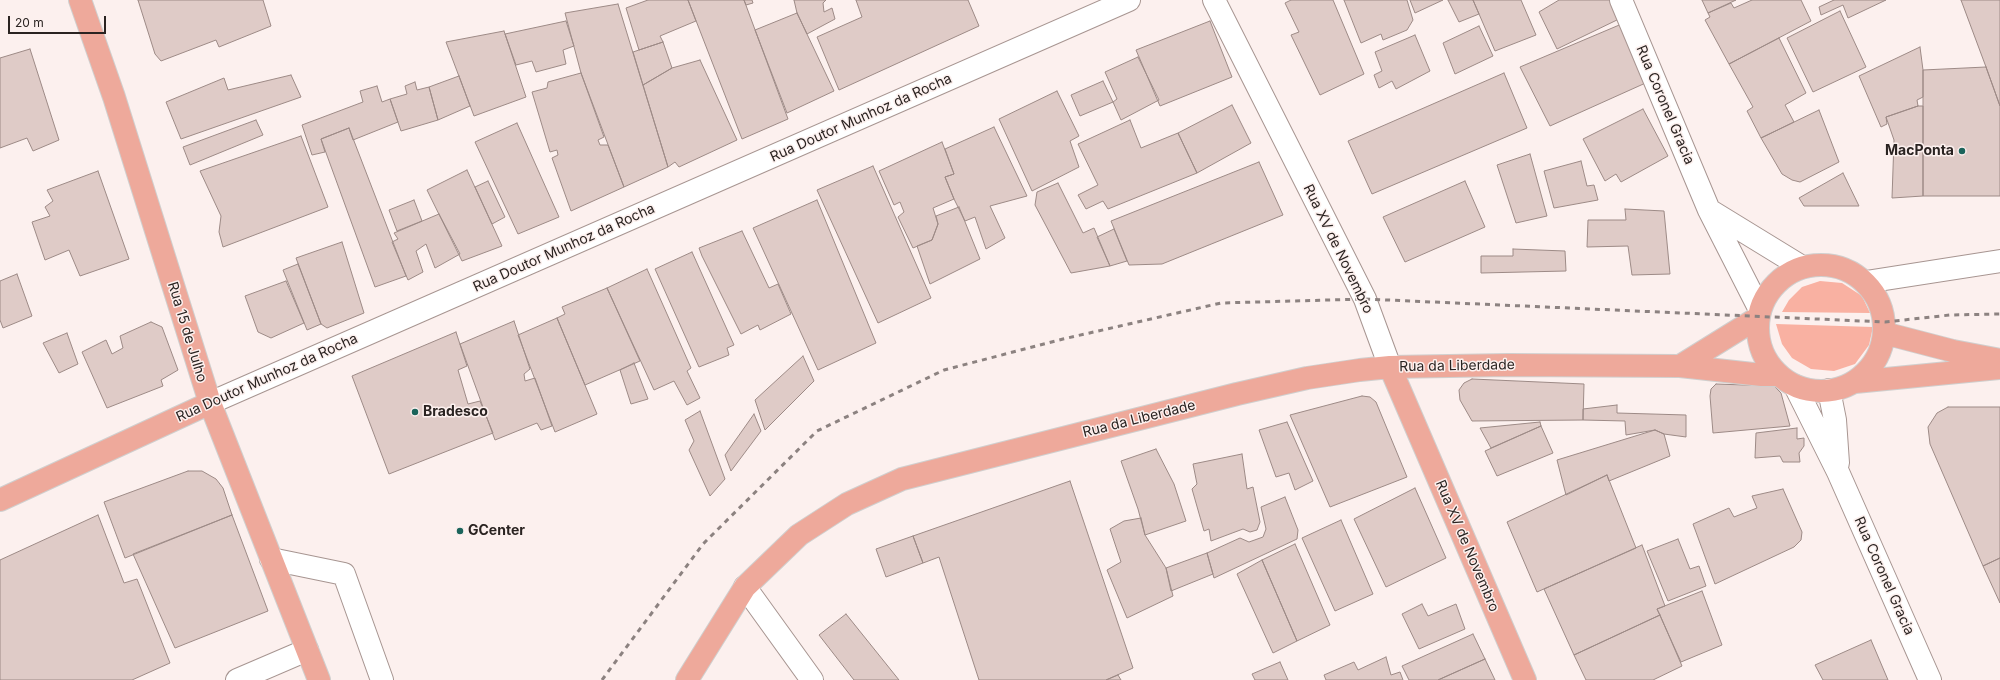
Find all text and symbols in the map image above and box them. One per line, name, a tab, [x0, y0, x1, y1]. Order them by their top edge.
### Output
scale bar	[10, 8, 108, 34]
text: 20 m	[15, 15, 44, 30]
street label: Rua Coronel Gracia	[1632, 43, 1698, 167]
street label: Rua Doutor Munhoz da Rocha	[768, 70, 954, 166]
place label: MacPonta	[1885, 143, 1954, 159]
marker: MacPonta	[1957, 146, 1967, 156]
street label: Rua XV de Novembro	[1299, 182, 1377, 316]
street label: Rua Doutor Munhoz da Rocha	[471, 200, 657, 296]
street label: Rua 15 de Julho	[164, 280, 210, 384]
street label: Rua Doutor Munhoz da Rocha	[174, 330, 360, 426]
street label: Rua da Liberdade	[1399, 357, 1515, 375]
street label: Rua da Liberdade	[1081, 397, 1197, 441]
place label: Bradesco	[423, 404, 488, 420]
marker: Bradesco	[410, 407, 420, 417]
street label: Rua XV de Novembro	[1432, 478, 1502, 614]
street label: Rua Coronel Gracia	[1850, 514, 1918, 638]
place label: GCenter	[468, 523, 525, 539]
marker: GCenter	[455, 526, 465, 536]

